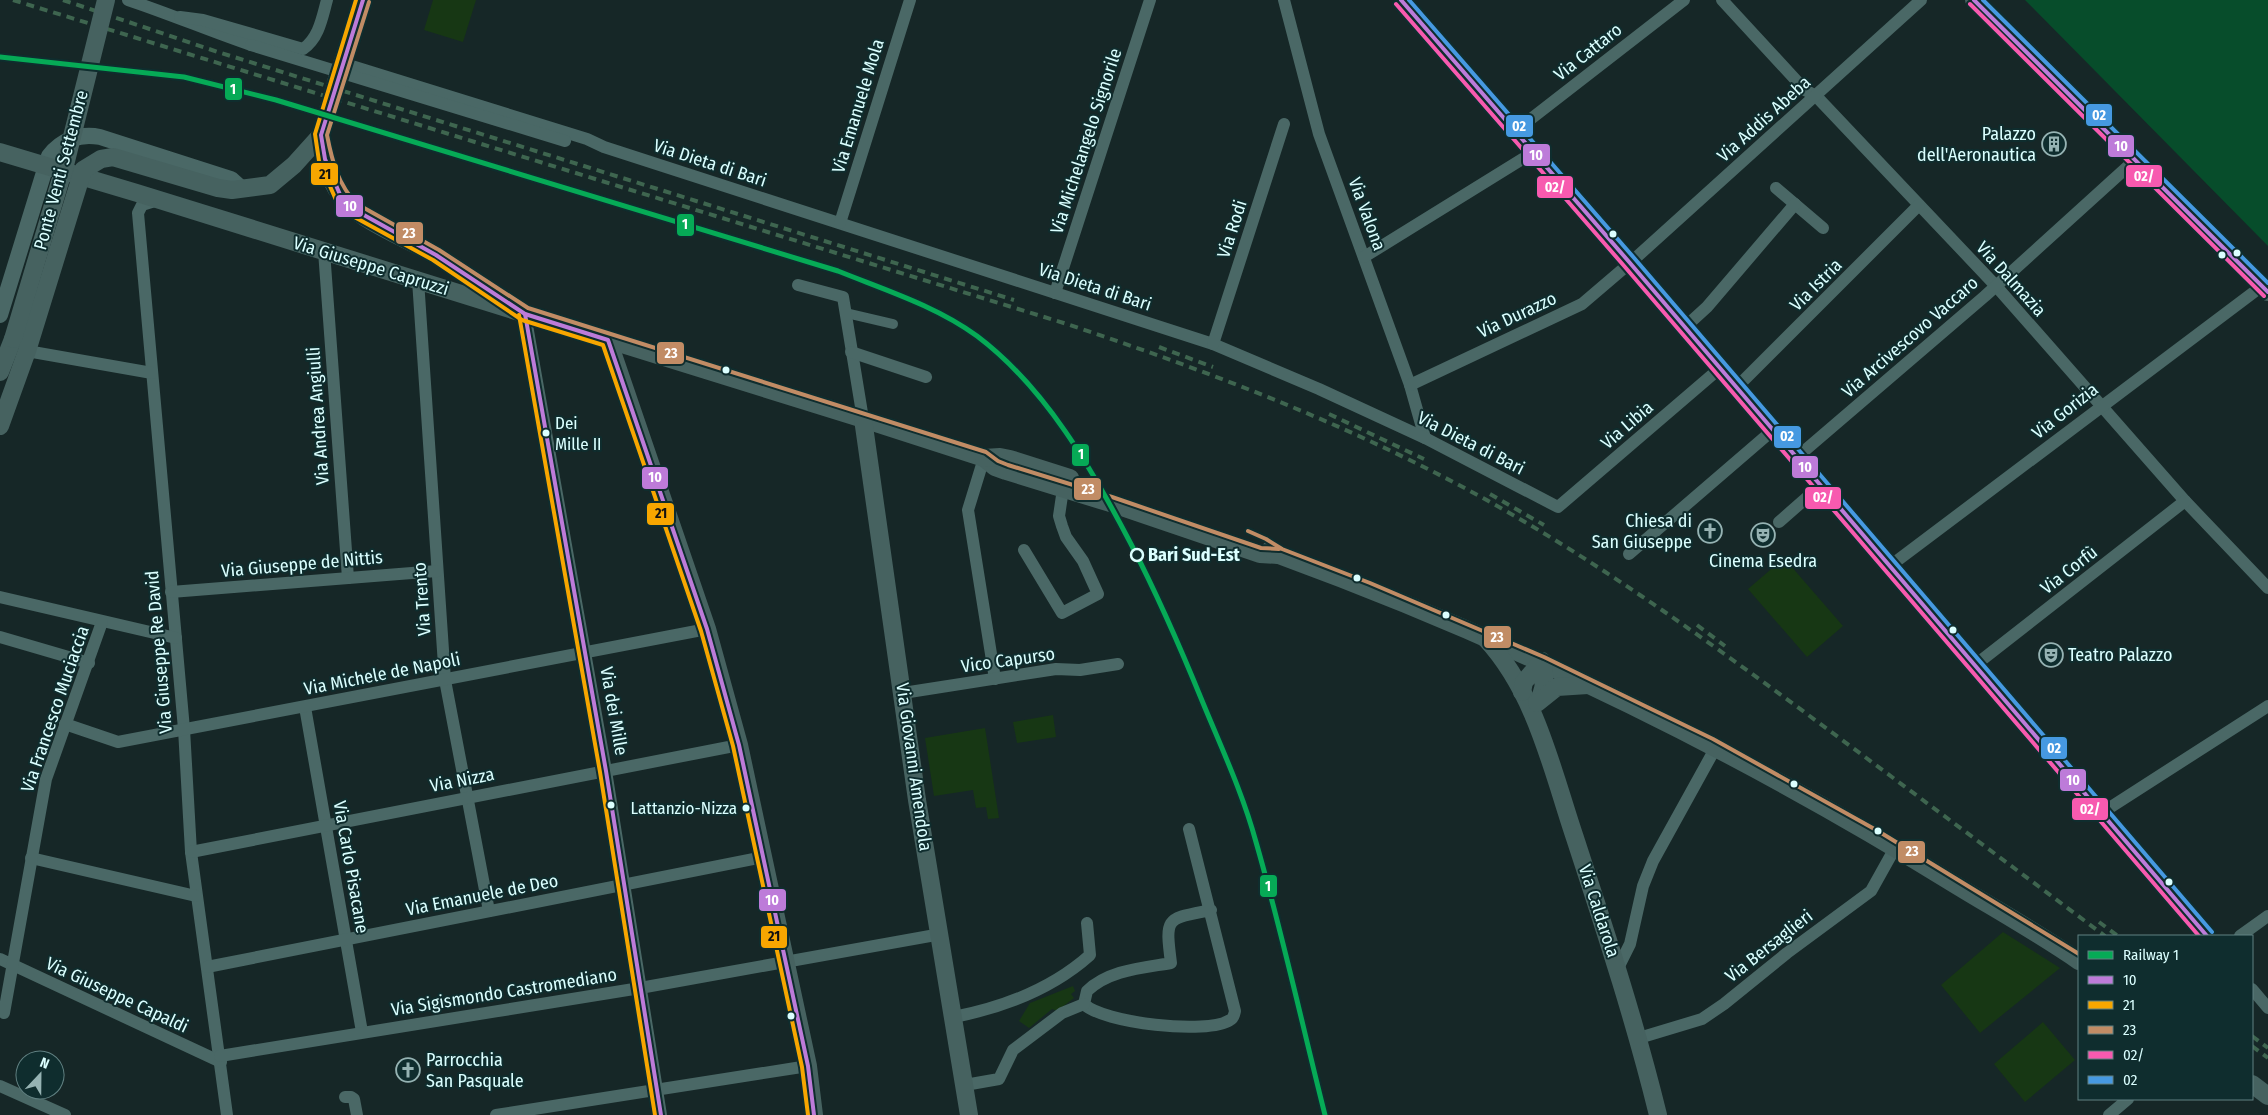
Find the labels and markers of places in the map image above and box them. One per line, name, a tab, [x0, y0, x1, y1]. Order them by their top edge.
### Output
place label: Palazzo dell'Aeronautica	[1917, 123, 2036, 166]
building icon: Palazzo dell'Aeronautica	[2041, 131, 2067, 157]
unlabelled marker	[1608, 229, 1618, 239]
unlabelled marker	[2232, 248, 2242, 258]
unlabelled marker	[2217, 250, 2227, 260]
unlabelled marker	[721, 365, 731, 375]
place label: Dei Mille II	[555, 413, 602, 455]
marker: Dei Mille II	[541, 428, 551, 438]
place label: Chiesa di San Giuseppe	[1592, 510, 1692, 553]
church icon: Chiesa di San Giuseppe	[1697, 518, 1723, 544]
theatre icon: Cinema Esedra	[1750, 522, 1776, 548]
place label: Bari Sud-Est	[1148, 544, 1241, 566]
marker: Bari Sud-Est	[1130, 548, 1144, 562]
place label: Cinema Esedra	[1709, 550, 1817, 572]
unlabelled marker	[1352, 573, 1362, 583]
unlabelled marker	[1441, 610, 1451, 620]
unlabelled marker	[1948, 625, 1958, 635]
theatre icon: Teatro Palazzo	[2038, 642, 2064, 668]
place label: Teatro Palazzo	[2068, 644, 2172, 666]
unlabelled marker	[1789, 779, 1799, 789]
place label: Lattanzio-Nizza	[631, 798, 737, 819]
unlabelled marker	[606, 800, 616, 810]
marker: Lattanzio-Nizza	[741, 803, 751, 813]
unlabelled marker	[1873, 826, 1883, 836]
unlabelled marker	[2164, 877, 2174, 887]
unlabelled marker	[786, 1011, 796, 1021]
place label: Parrocchia San Pasquale	[426, 1049, 524, 1092]
church icon: Parrocchia San Pasquale	[395, 1057, 421, 1083]

